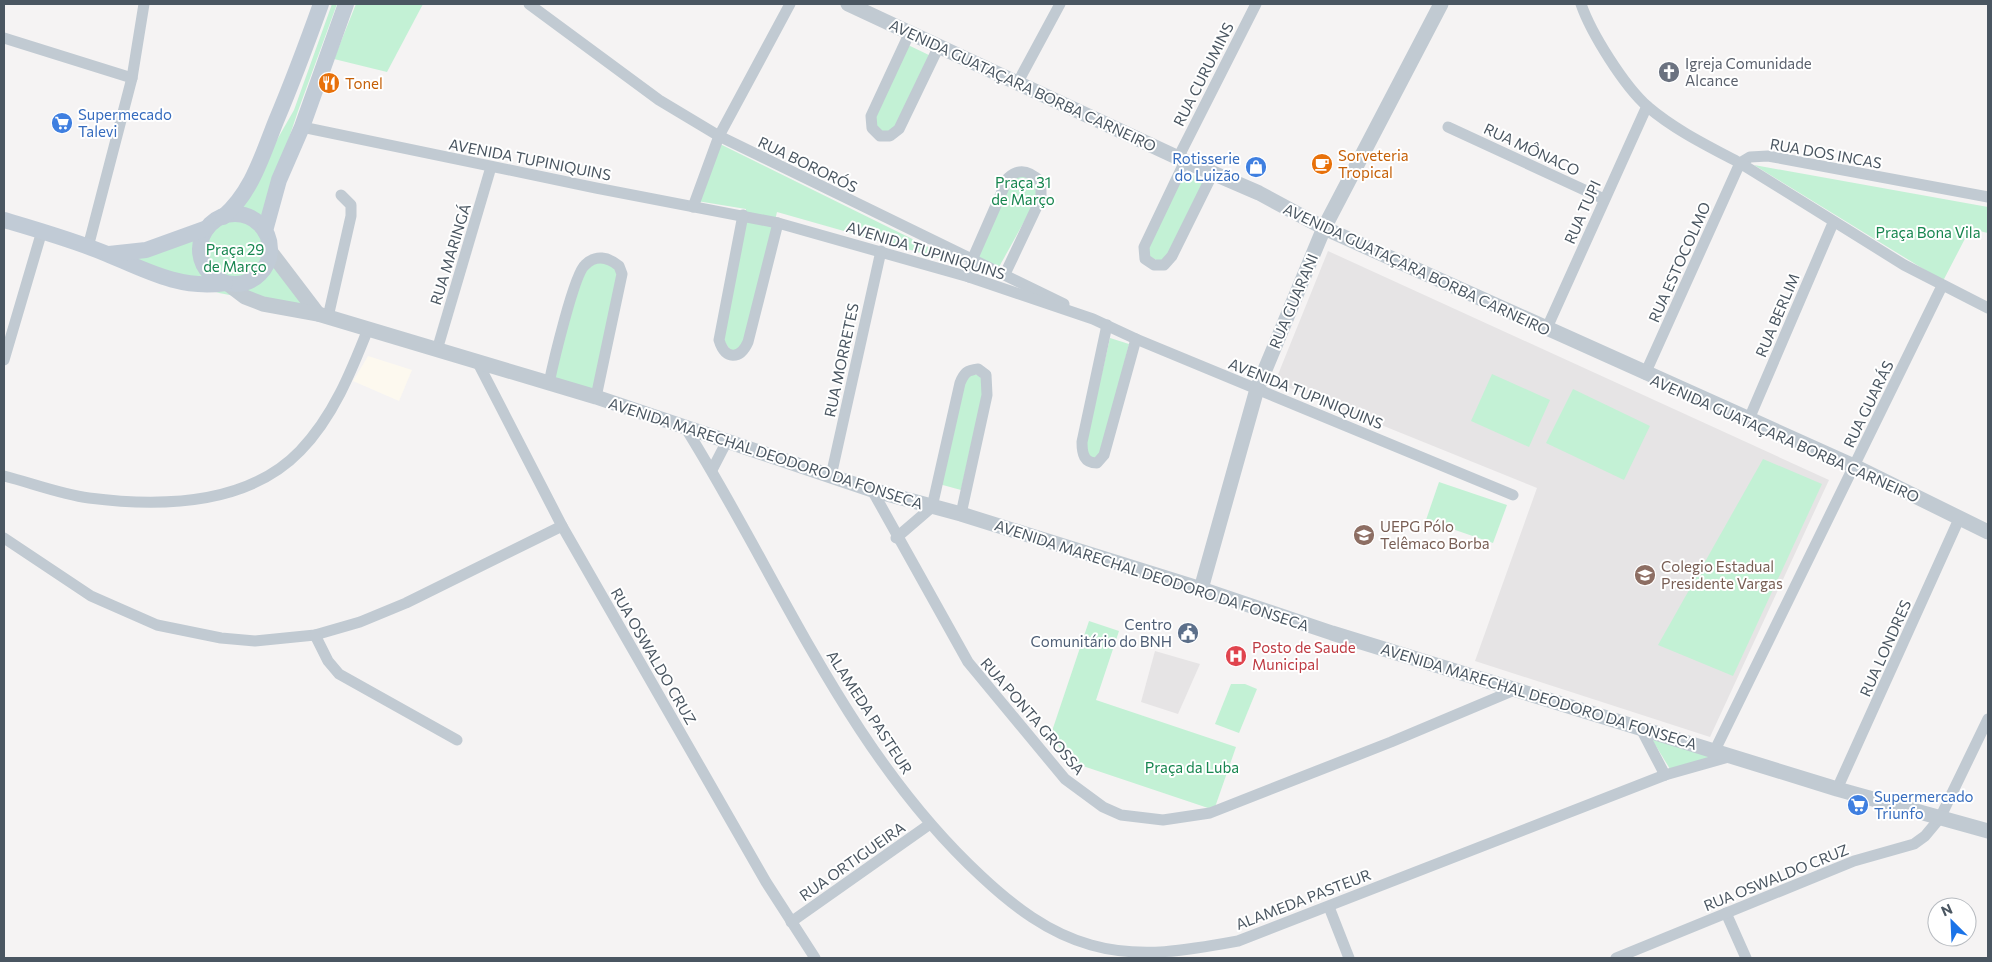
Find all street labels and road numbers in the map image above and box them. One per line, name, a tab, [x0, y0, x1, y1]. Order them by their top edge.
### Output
street label: AVENIDA GUATAÇARA BORBA CARNEIRO	[887, 15, 1159, 155]
street label: RUA CURUMINS	[1169, 19, 1237, 129]
street label: RUA MÔNACO	[1481, 118, 1583, 179]
street label: RUA BORORÓS	[755, 131, 861, 196]
street label: AVENIDA TUPINIQUINS	[447, 134, 613, 184]
street label: RUA DOS INCAS	[1769, 134, 1884, 172]
street label: RUA TUPI	[1560, 177, 1604, 247]
street label: AVENIDA GUATAÇARA BORBA CARNEIRO	[1281, 199, 1553, 339]
street label: RUA ESTOCOLMO	[1644, 199, 1714, 325]
street label: RUA MARINGÁ	[425, 201, 474, 307]
street label: AVENIDA TUPINIQUINS	[844, 217, 1008, 283]
street label: RUA GUARANI	[1265, 251, 1321, 351]
street label: RUA BERLIM	[1751, 270, 1803, 360]
street label: RUA MORRETES	[820, 301, 862, 419]
street label: AVENIDA TUPINIQUINS	[1226, 354, 1386, 432]
street label: RUA GUARÁS	[1838, 357, 1897, 450]
street label: AVENIDA GUATAÇARA BORBA CARNEIRO	[1648, 370, 1922, 506]
street label: AVENIDA MARECHAL DEODORO DA FONSECA	[607, 394, 925, 512]
street label: AVENIDA MARECHAL DEODORO DA FONSECA	[993, 516, 1311, 634]
street label: RUA OSWALDO CRUZ	[608, 585, 700, 727]
street label: RUA LONDRES	[1856, 597, 1914, 699]
street label: AVENIDA MARECHAL DEODORO DA FONSECA	[1379, 639, 1699, 753]
street label: ALAMEDA PASTEUR	[823, 647, 917, 777]
street label: RUA PONTA GROSSA	[977, 654, 1089, 778]
street label: RUA ORTIGUEIRA	[796, 818, 908, 904]
street label: RUA OSWALDO CRUZ	[1701, 840, 1851, 914]
street label: ALAMEDA PASTEUR	[1233, 865, 1373, 933]

